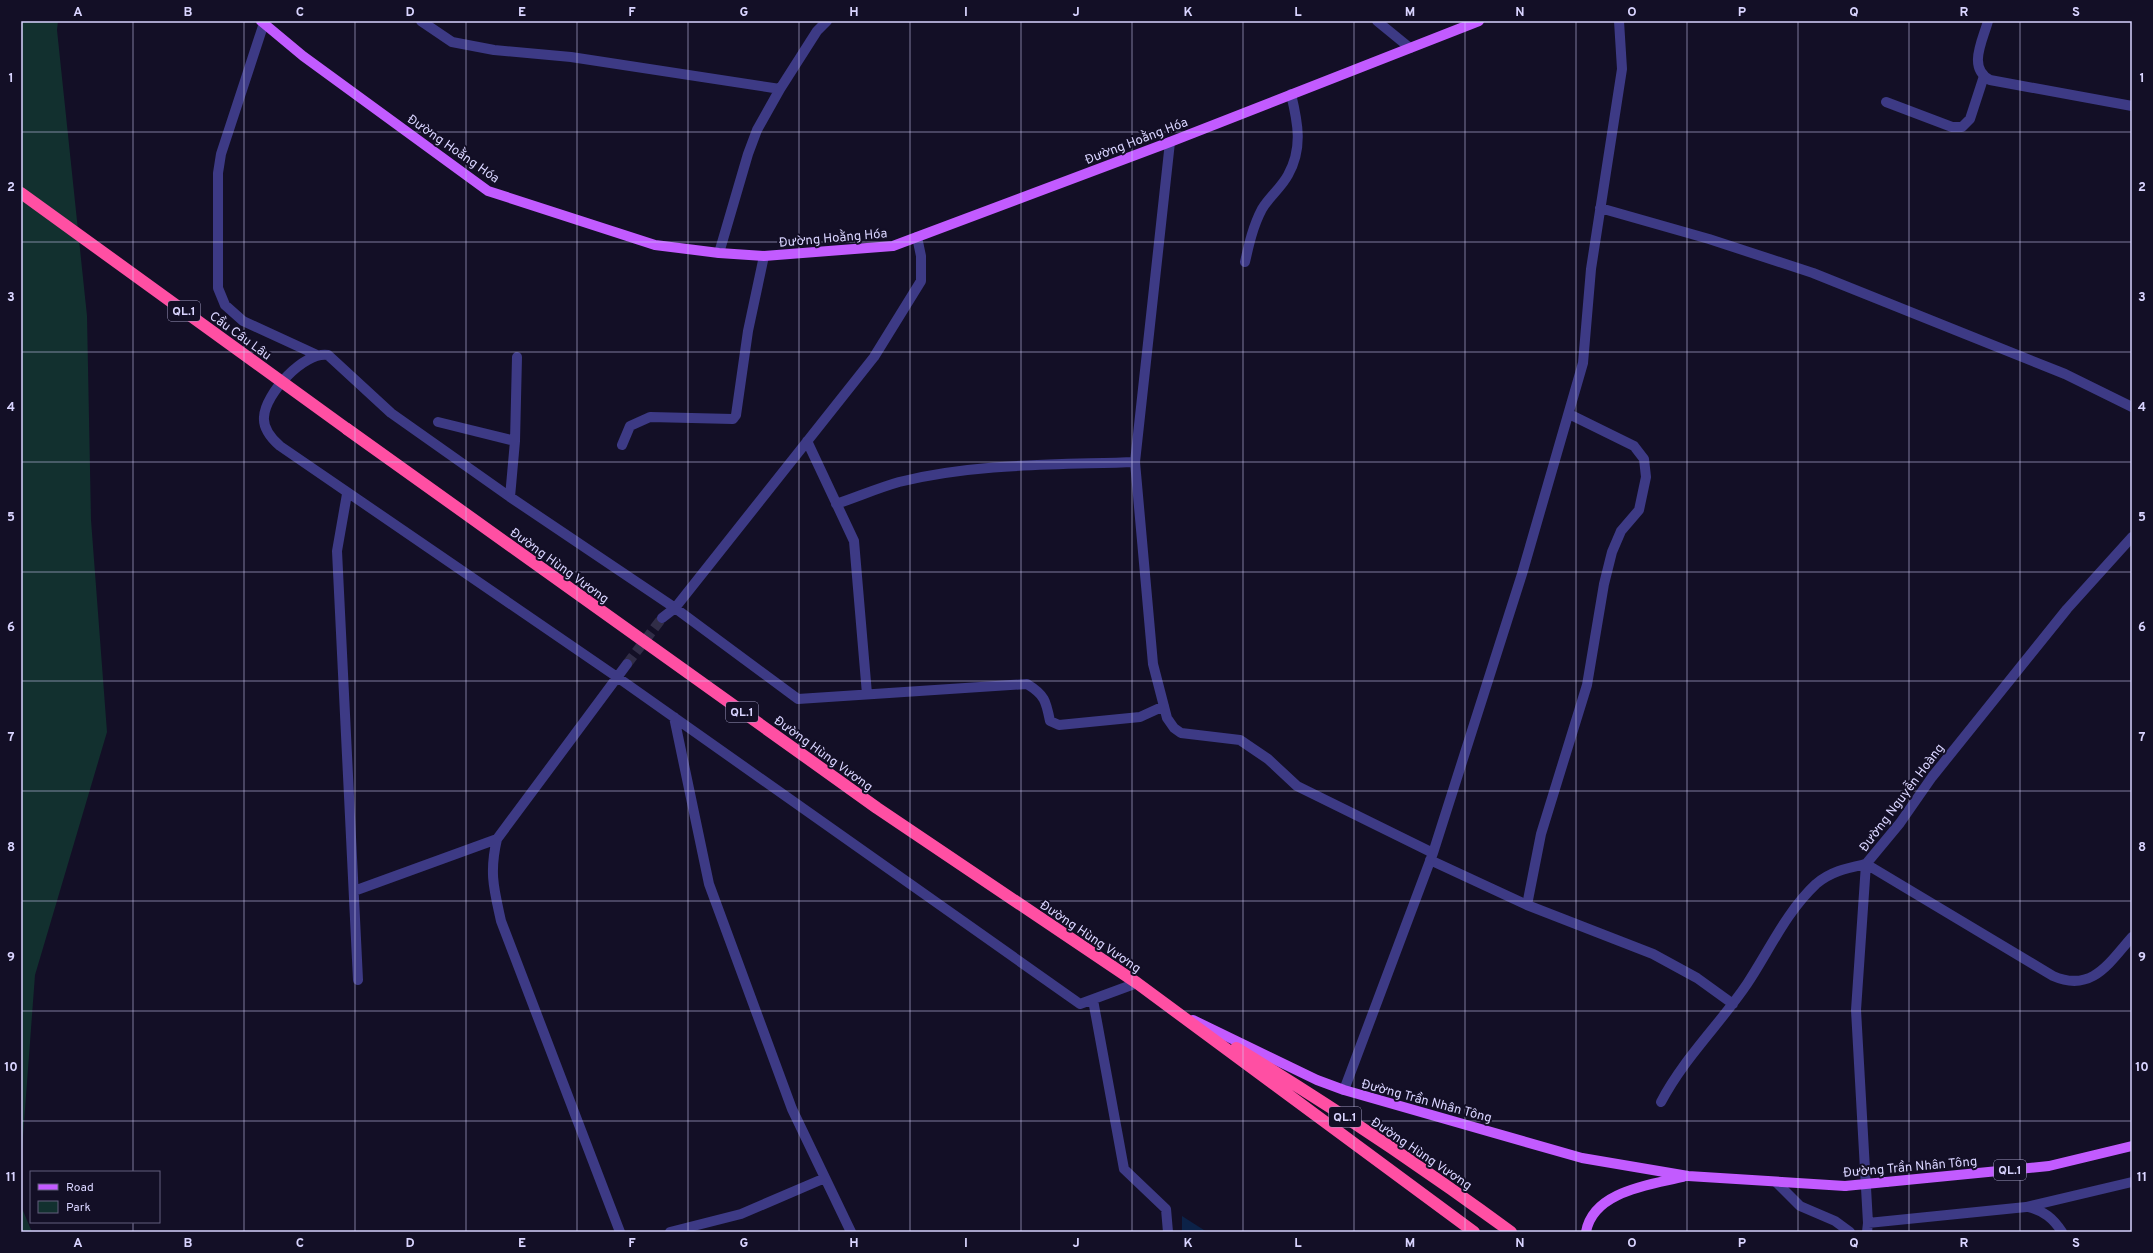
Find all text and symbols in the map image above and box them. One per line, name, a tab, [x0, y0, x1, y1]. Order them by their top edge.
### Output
text: A	[73, 5, 83, 21]
text: B	[184, 5, 193, 21]
text: C	[296, 5, 304, 21]
text: D	[405, 5, 415, 21]
text: E	[518, 5, 526, 21]
text: F	[628, 5, 636, 21]
text: G	[740, 5, 749, 21]
text: H	[849, 5, 859, 21]
text: I	[964, 5, 968, 21]
text: J	[1072, 5, 1080, 21]
text: K	[1183, 5, 1193, 21]
text: L	[1294, 5, 1302, 21]
text: M	[1405, 5, 1415, 21]
text: N	[1515, 5, 1525, 21]
text: O	[1627, 5, 1637, 21]
text: P	[1738, 5, 1747, 21]
text: Q	[1849, 5, 1859, 21]
text: R	[1960, 5, 1969, 21]
text: S	[2072, 5, 2080, 21]
text: 1	[8, 71, 14, 87]
text: 1	[2139, 71, 2145, 87]
street label: Đường Hoằng Hóa	[404, 110, 503, 187]
street label: Đường Hoằng Hóa	[1082, 113, 1190, 169]
text: 2	[7, 180, 15, 196]
text: 2	[2138, 180, 2146, 196]
street label: Đường Hoằng Hóa	[778, 224, 888, 252]
text: 3	[7, 290, 15, 306]
text: 3	[2138, 290, 2146, 306]
road number: QL.1	[168, 301, 200, 321]
street label: Cầu Câu Lâu	[206, 308, 275, 364]
text: 4	[7, 400, 15, 416]
text: 4	[2138, 400, 2146, 416]
text: 5	[7, 510, 15, 526]
text: 5	[2138, 510, 2146, 526]
street label: Đường Hùng Vương	[506, 525, 611, 608]
text: 6	[7, 620, 15, 636]
text: 6	[2138, 620, 2146, 636]
road number: QL.1	[726, 702, 758, 722]
street label: Đường Hùng Vương	[770, 713, 875, 796]
text: 7	[8, 730, 15, 746]
text: 7	[2139, 730, 2146, 746]
street label: Đường Nguyễn Hoàng	[1855, 740, 1948, 855]
text: 8	[7, 840, 15, 856]
text: 8	[2138, 840, 2146, 856]
street label: Đường Hùng Vương	[1036, 898, 1143, 977]
text: 9	[7, 950, 15, 966]
text: 9	[2138, 950, 2146, 966]
text: 10	[4, 1060, 18, 1076]
text: 10	[2135, 1060, 2149, 1076]
street label: Đường Trần Nhân Tông	[1359, 1076, 1494, 1127]
road number: QL.1	[1329, 1107, 1361, 1127]
street label: Đường Hùng Vương	[1367, 1115, 1474, 1194]
street label: Đường Trần Nhân Tông	[1842, 1153, 1978, 1182]
road number: QL.1	[1994, 1160, 2026, 1180]
text: 11	[6, 1170, 16, 1186]
text: 11	[2137, 1170, 2147, 1186]
legend	[30, 1171, 160, 1223]
text: Road	[66, 1180, 94, 1196]
text: Park	[66, 1200, 91, 1216]
text: A	[73, 1236, 83, 1252]
text: B	[184, 1236, 193, 1252]
text: C	[296, 1236, 304, 1252]
text: D	[405, 1236, 415, 1252]
text: E	[518, 1236, 526, 1252]
text: F	[628, 1236, 636, 1252]
text: G	[740, 1236, 749, 1252]
text: H	[849, 1236, 859, 1252]
text: I	[964, 1236, 968, 1252]
text: J	[1072, 1236, 1080, 1252]
text: K	[1183, 1236, 1193, 1252]
text: L	[1294, 1236, 1302, 1252]
text: M	[1405, 1236, 1415, 1252]
text: N	[1515, 1236, 1525, 1252]
text: O	[1627, 1236, 1637, 1252]
text: P	[1738, 1236, 1747, 1252]
text: Q	[1849, 1236, 1859, 1252]
text: R	[1960, 1236, 1969, 1252]
text: S	[2072, 1236, 2080, 1252]

